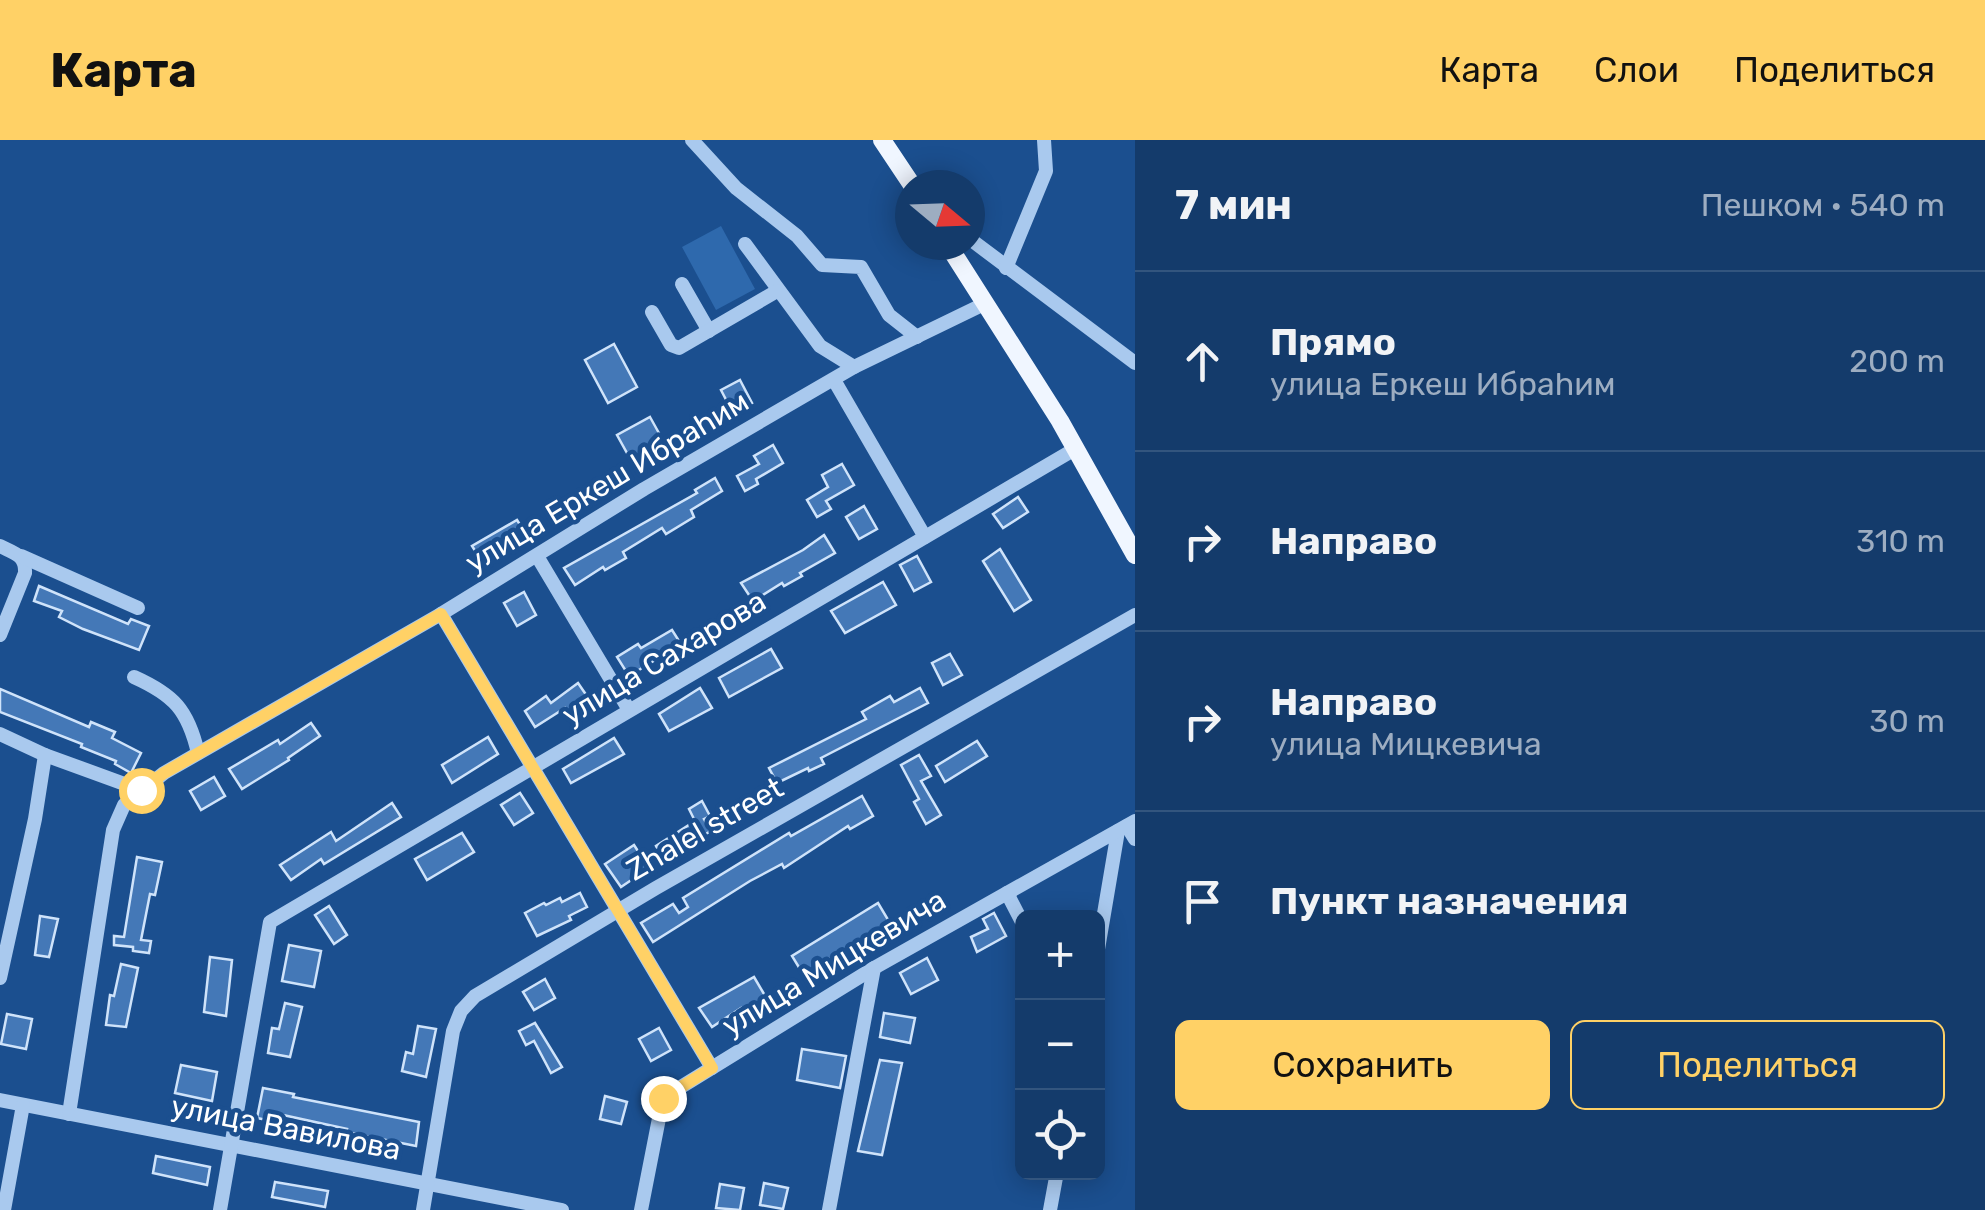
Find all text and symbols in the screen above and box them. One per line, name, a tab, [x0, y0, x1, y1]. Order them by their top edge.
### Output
text: Карта	[50, 42, 197, 99]
text: Карта	[1439, 49, 1539, 91]
text: Слои	[1594, 49, 1679, 91]
text: Поделиться	[1734, 49, 1935, 91]
north arrow	[895, 170, 985, 260]
text: 7 мин	[1175, 180, 1292, 230]
text: Пешком · 540 m	[1701, 186, 1945, 224]
text: Прямо	[1270, 319, 1396, 365]
icon: ahead	[1175, 334, 1230, 389]
text: 200 m	[1849, 342, 1945, 380]
text: улица Еркеш Ибраһим	[1270, 365, 1616, 403]
street label: улица Еркеш Ибраһим	[459, 383, 755, 581]
icon: right	[1175, 514, 1230, 569]
text: Направо	[1270, 518, 1437, 564]
text: 310 m	[1856, 522, 1945, 560]
street label: улица Сахарова	[556, 583, 772, 733]
text: Направо	[1270, 679, 1437, 725]
icon: right	[1175, 694, 1230, 749]
text: 30 m	[1869, 702, 1945, 740]
text: улица Мицкевича	[1270, 725, 1542, 763]
route start	[119, 768, 165, 814]
street label: Zhalel street	[620, 770, 790, 888]
icon: arrive	[1175, 874, 1230, 929]
text: Пункт назначения	[1270, 878, 1629, 924]
street label: улица Мицкевича	[716, 882, 952, 1044]
map controls	[1015, 910, 1105, 1180]
button: +	[1015, 910, 1105, 1000]
button: −	[1015, 1000, 1105, 1090]
button: Сохранить	[1175, 1020, 1550, 1110]
button: Поделиться	[1570, 1020, 1945, 1110]
route end	[641, 1076, 687, 1122]
street label: улица Вавилова	[168, 1088, 404, 1168]
button: locate	[1015, 1090, 1105, 1180]

